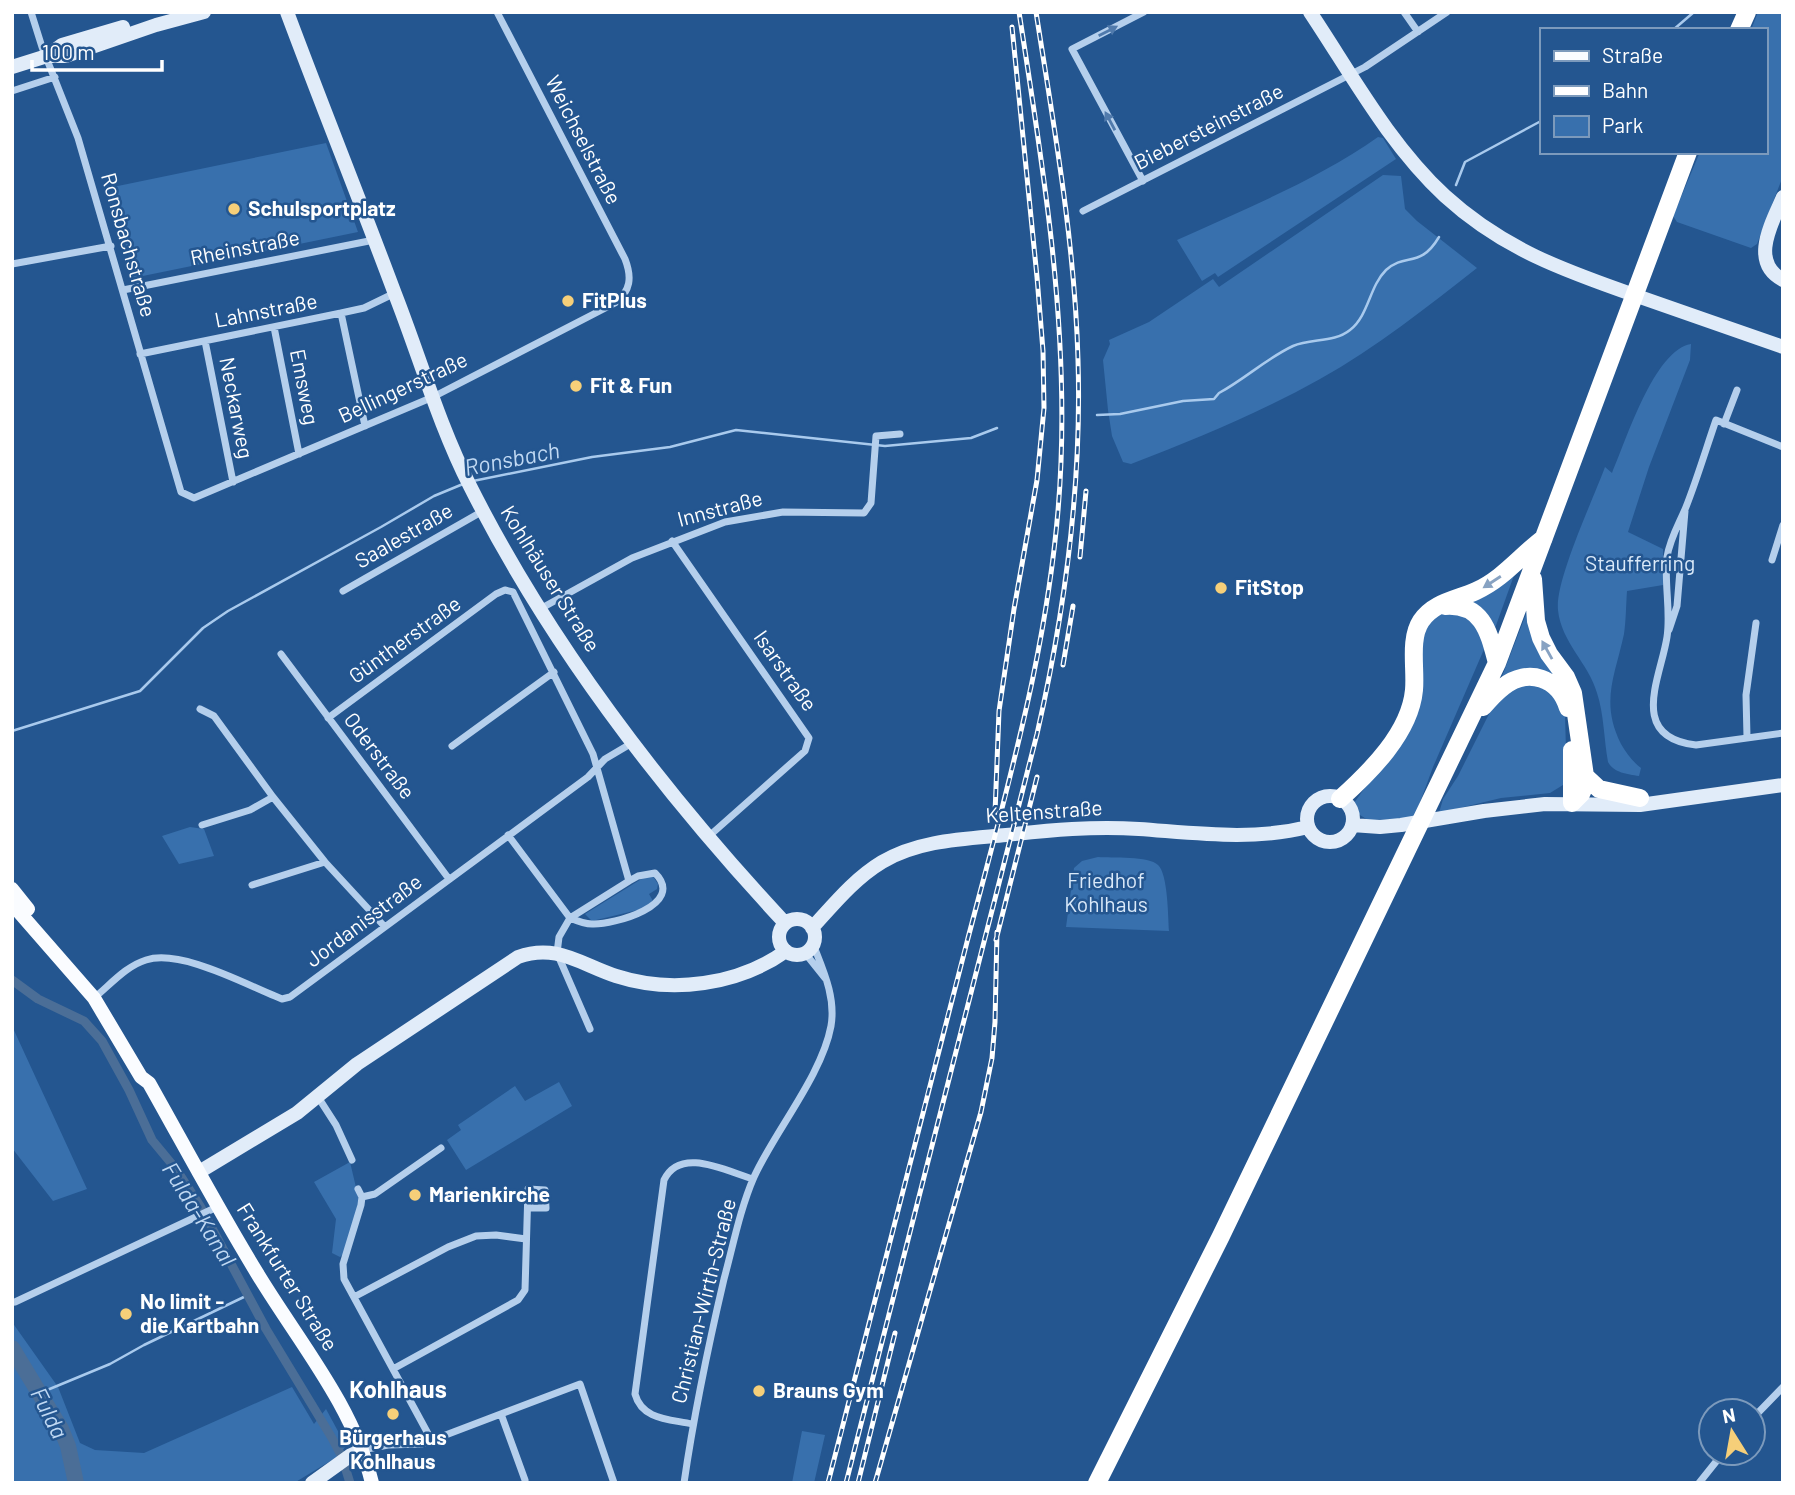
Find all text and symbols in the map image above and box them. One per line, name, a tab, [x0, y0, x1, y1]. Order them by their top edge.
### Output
one-way arrow	[1098, 25, 1118, 36]
scale bar	[32, 28, 161, 72]
legend	[1540, 28, 1767, 154]
text: 100 m	[42, 39, 95, 64]
text: Straße	[1602, 42, 1663, 67]
street label: Weichselstraße	[541, 71, 628, 208]
street label: Biebersteinstraße	[1130, 77, 1287, 174]
text: Bahn	[1602, 77, 1648, 102]
one-way arrow	[1105, 110, 1117, 130]
text: Park	[1602, 112, 1643, 137]
street label: Ronsbachstraße	[97, 170, 162, 320]
place label: Schulsportplatz	[248, 195, 396, 220]
marker: Schulsportplatz	[226, 201, 242, 217]
street label: Rheinstraße	[188, 224, 302, 269]
street label: Lahnstraße	[212, 287, 319, 332]
place label: FitPlus	[582, 287, 647, 312]
marker: FitPlus	[560, 293, 576, 309]
street label: Bellingerstraße	[334, 346, 471, 427]
street label: Emsweg	[286, 347, 325, 427]
street label: Neckarweg	[215, 355, 260, 461]
place label: Fit & Fun	[590, 372, 672, 397]
marker: Fit & Fun	[568, 378, 584, 394]
water label: Ronsbach	[462, 435, 562, 481]
street label: Innstraße	[674, 484, 765, 531]
street label: Saalestraße	[350, 497, 456, 573]
street label: Kohlhäuser Straße	[496, 500, 606, 656]
park label: Staufferring	[1585, 550, 1695, 575]
place label: FitStop	[1235, 574, 1304, 599]
one-way arrow	[1482, 575, 1501, 588]
marker: FitStop	[1213, 580, 1229, 596]
street label: Güntherstraße	[343, 590, 465, 688]
street label: Isarstraße	[749, 625, 823, 715]
one-way arrow	[1542, 639, 1554, 659]
street label: Oderstraße	[339, 707, 421, 803]
street label: Keltenstraße	[985, 794, 1103, 827]
park label: Friedhof Kohlhaus	[1064, 867, 1148, 916]
street label: Jordanisstraße	[300, 868, 426, 972]
water label: Fulda-Kanal	[157, 1156, 243, 1271]
place label: Marienkirche	[429, 1181, 550, 1206]
marker: Marienkirche	[407, 1187, 423, 1203]
street label: Christian-Wirth-Straße	[665, 1196, 740, 1406]
street label: Frankfurter Straße	[233, 1197, 344, 1355]
place label: No limit - die Kartbahn	[140, 1288, 259, 1337]
marker: No limit - die Kartbahn	[118, 1306, 134, 1322]
district label: Kohlhaus	[349, 1374, 447, 1403]
place label: Brauns Gym	[773, 1377, 884, 1402]
water label: Fulda	[25, 1382, 75, 1443]
marker: Brauns Gym	[751, 1383, 767, 1399]
north arrow	[1697, 1397, 1767, 1467]
text: N	[1720, 1402, 1737, 1427]
marker: Bürgerhaus Kohlhaus	[385, 1406, 401, 1422]
place label: Bürgerhaus Kohlhaus	[339, 1424, 447, 1473]

